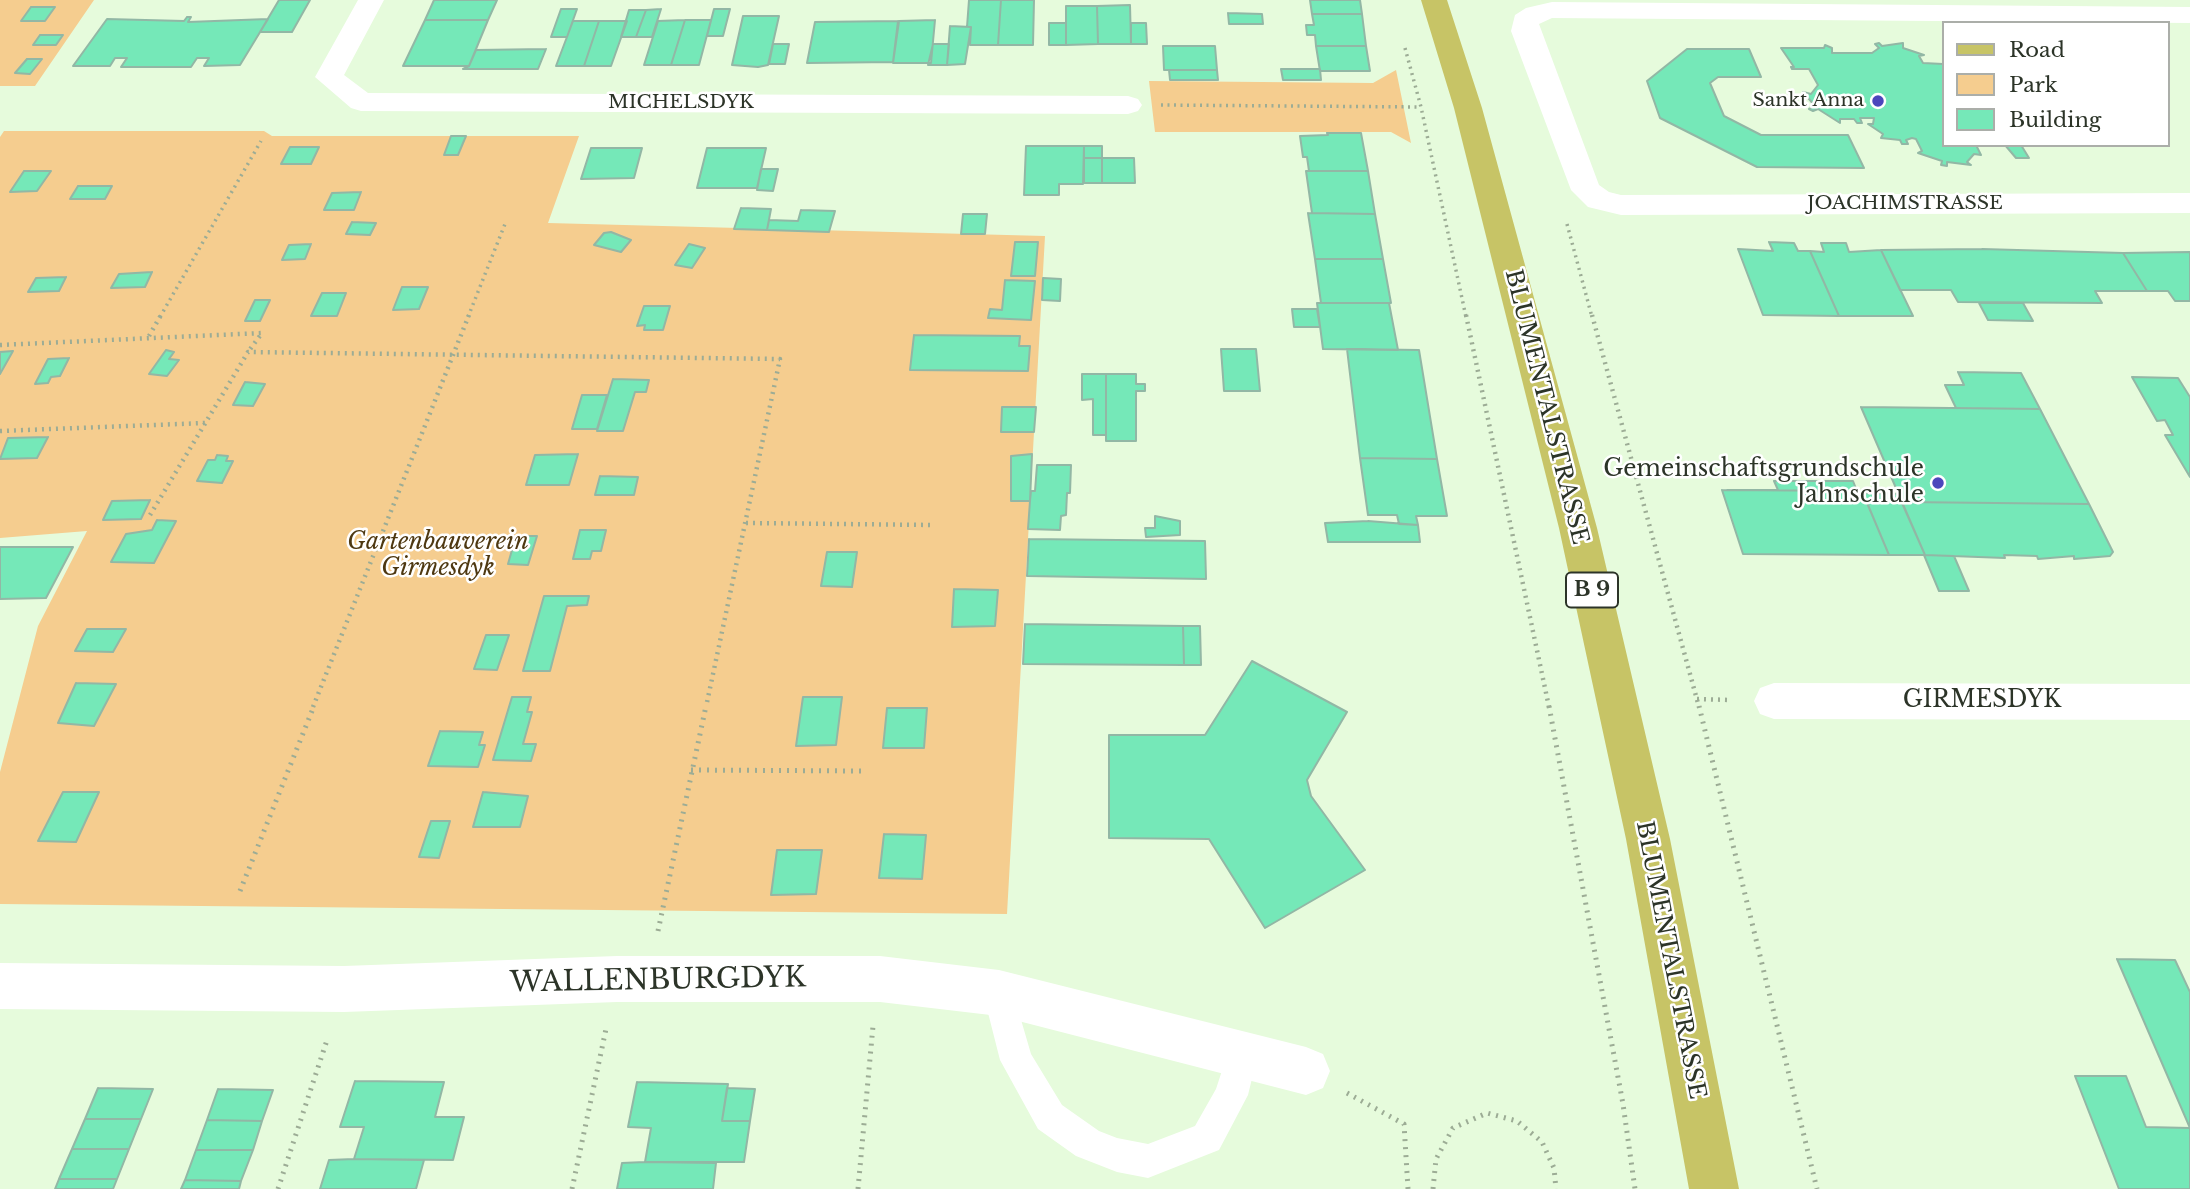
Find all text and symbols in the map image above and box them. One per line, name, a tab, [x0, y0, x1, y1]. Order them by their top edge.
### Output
legend	[1941, 21, 2169, 147]
text: Road	[2009, 37, 2065, 63]
text: Park	[2009, 72, 2058, 98]
place label: Sankt Anna	[1752, 90, 1864, 112]
street label: MICHELSDYK	[608, 92, 754, 114]
marker: Sankt Anna	[1870, 93, 1886, 109]
text: Building	[2009, 107, 2101, 133]
street label: JOACHIMSTRASSE	[1807, 193, 2003, 215]
street label: BLUMENTALSTRASSE	[1498, 266, 1594, 548]
place label: Gemeinschaftsgrundschule Jahnschule	[1603, 456, 1924, 510]
marker: Gemeinschaftsgrundschule Jahnschule	[1930, 475, 1946, 491]
park label: Gartenbauverein Girmesdyk	[347, 529, 529, 583]
road number: B 9	[1566, 572, 1618, 608]
street label: GIRMESDYK	[1903, 687, 2061, 715]
street label: BLUMENTALSTRASSE	[1629, 819, 1711, 1101]
street label: WALLENBURGDYK	[510, 962, 806, 1000]

